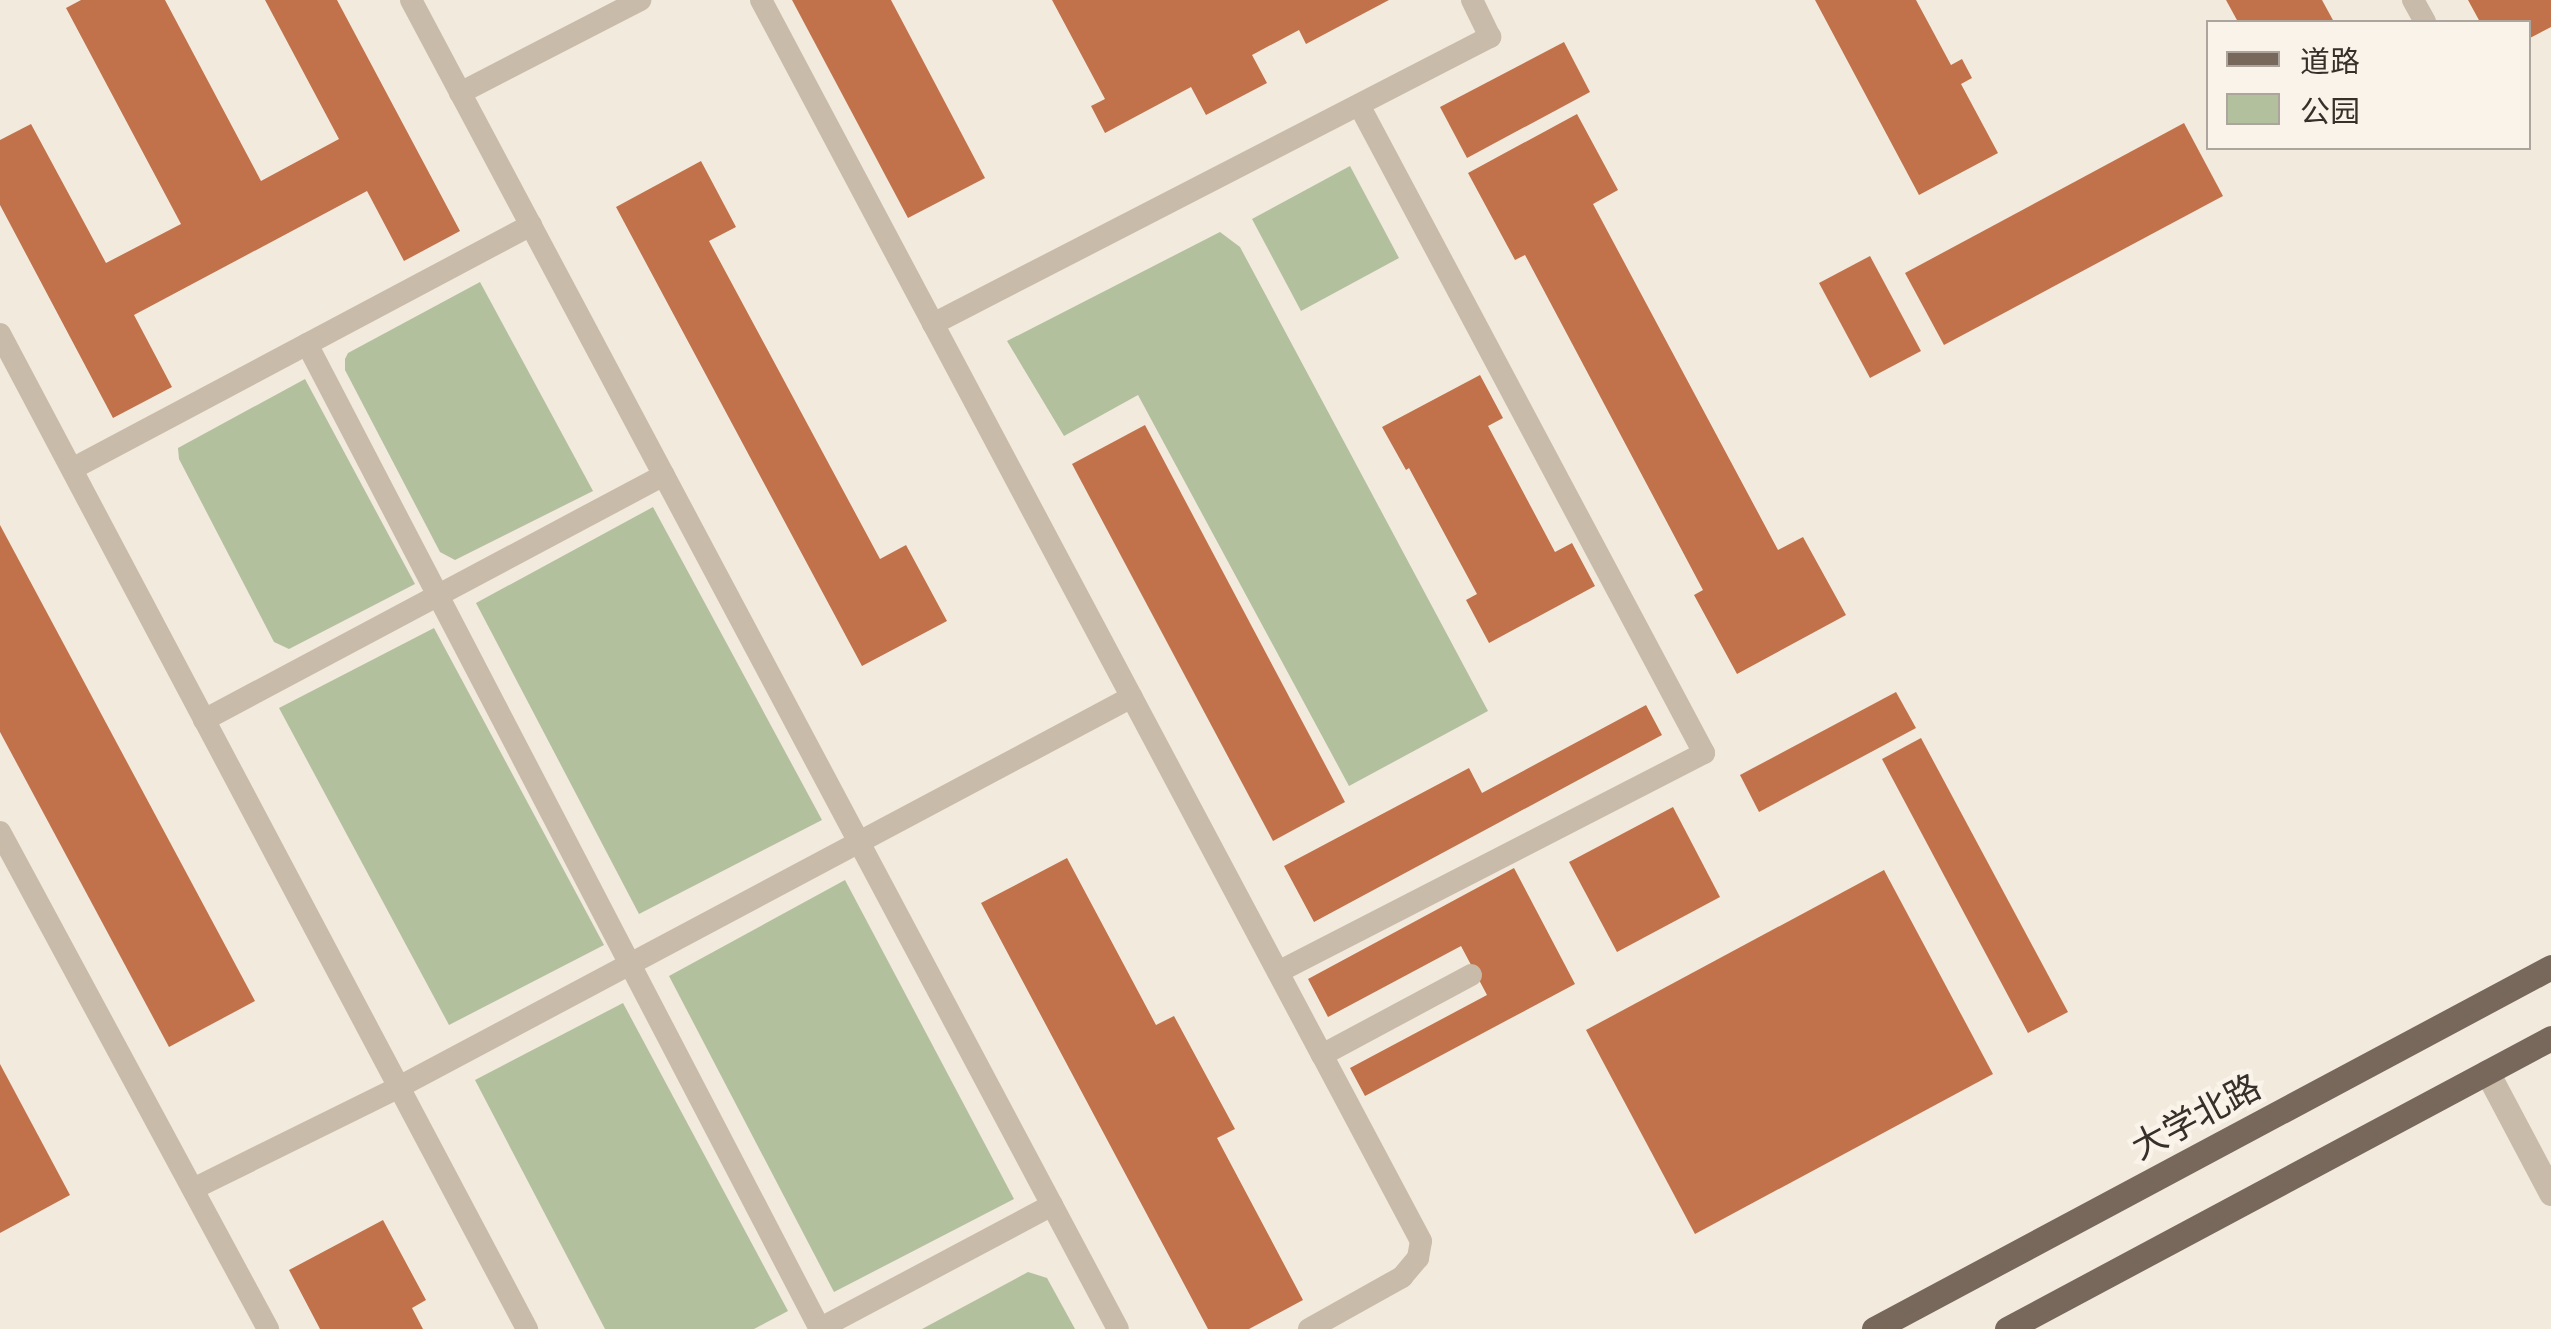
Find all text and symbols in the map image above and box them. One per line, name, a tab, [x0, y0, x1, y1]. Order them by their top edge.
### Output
legend	[2206, 20, 2531, 150]
text: 道路	[2300, 44, 2360, 79]
text: 公园	[2300, 94, 2360, 129]
street label: 大学北路	[2124, 1066, 2268, 1168]

